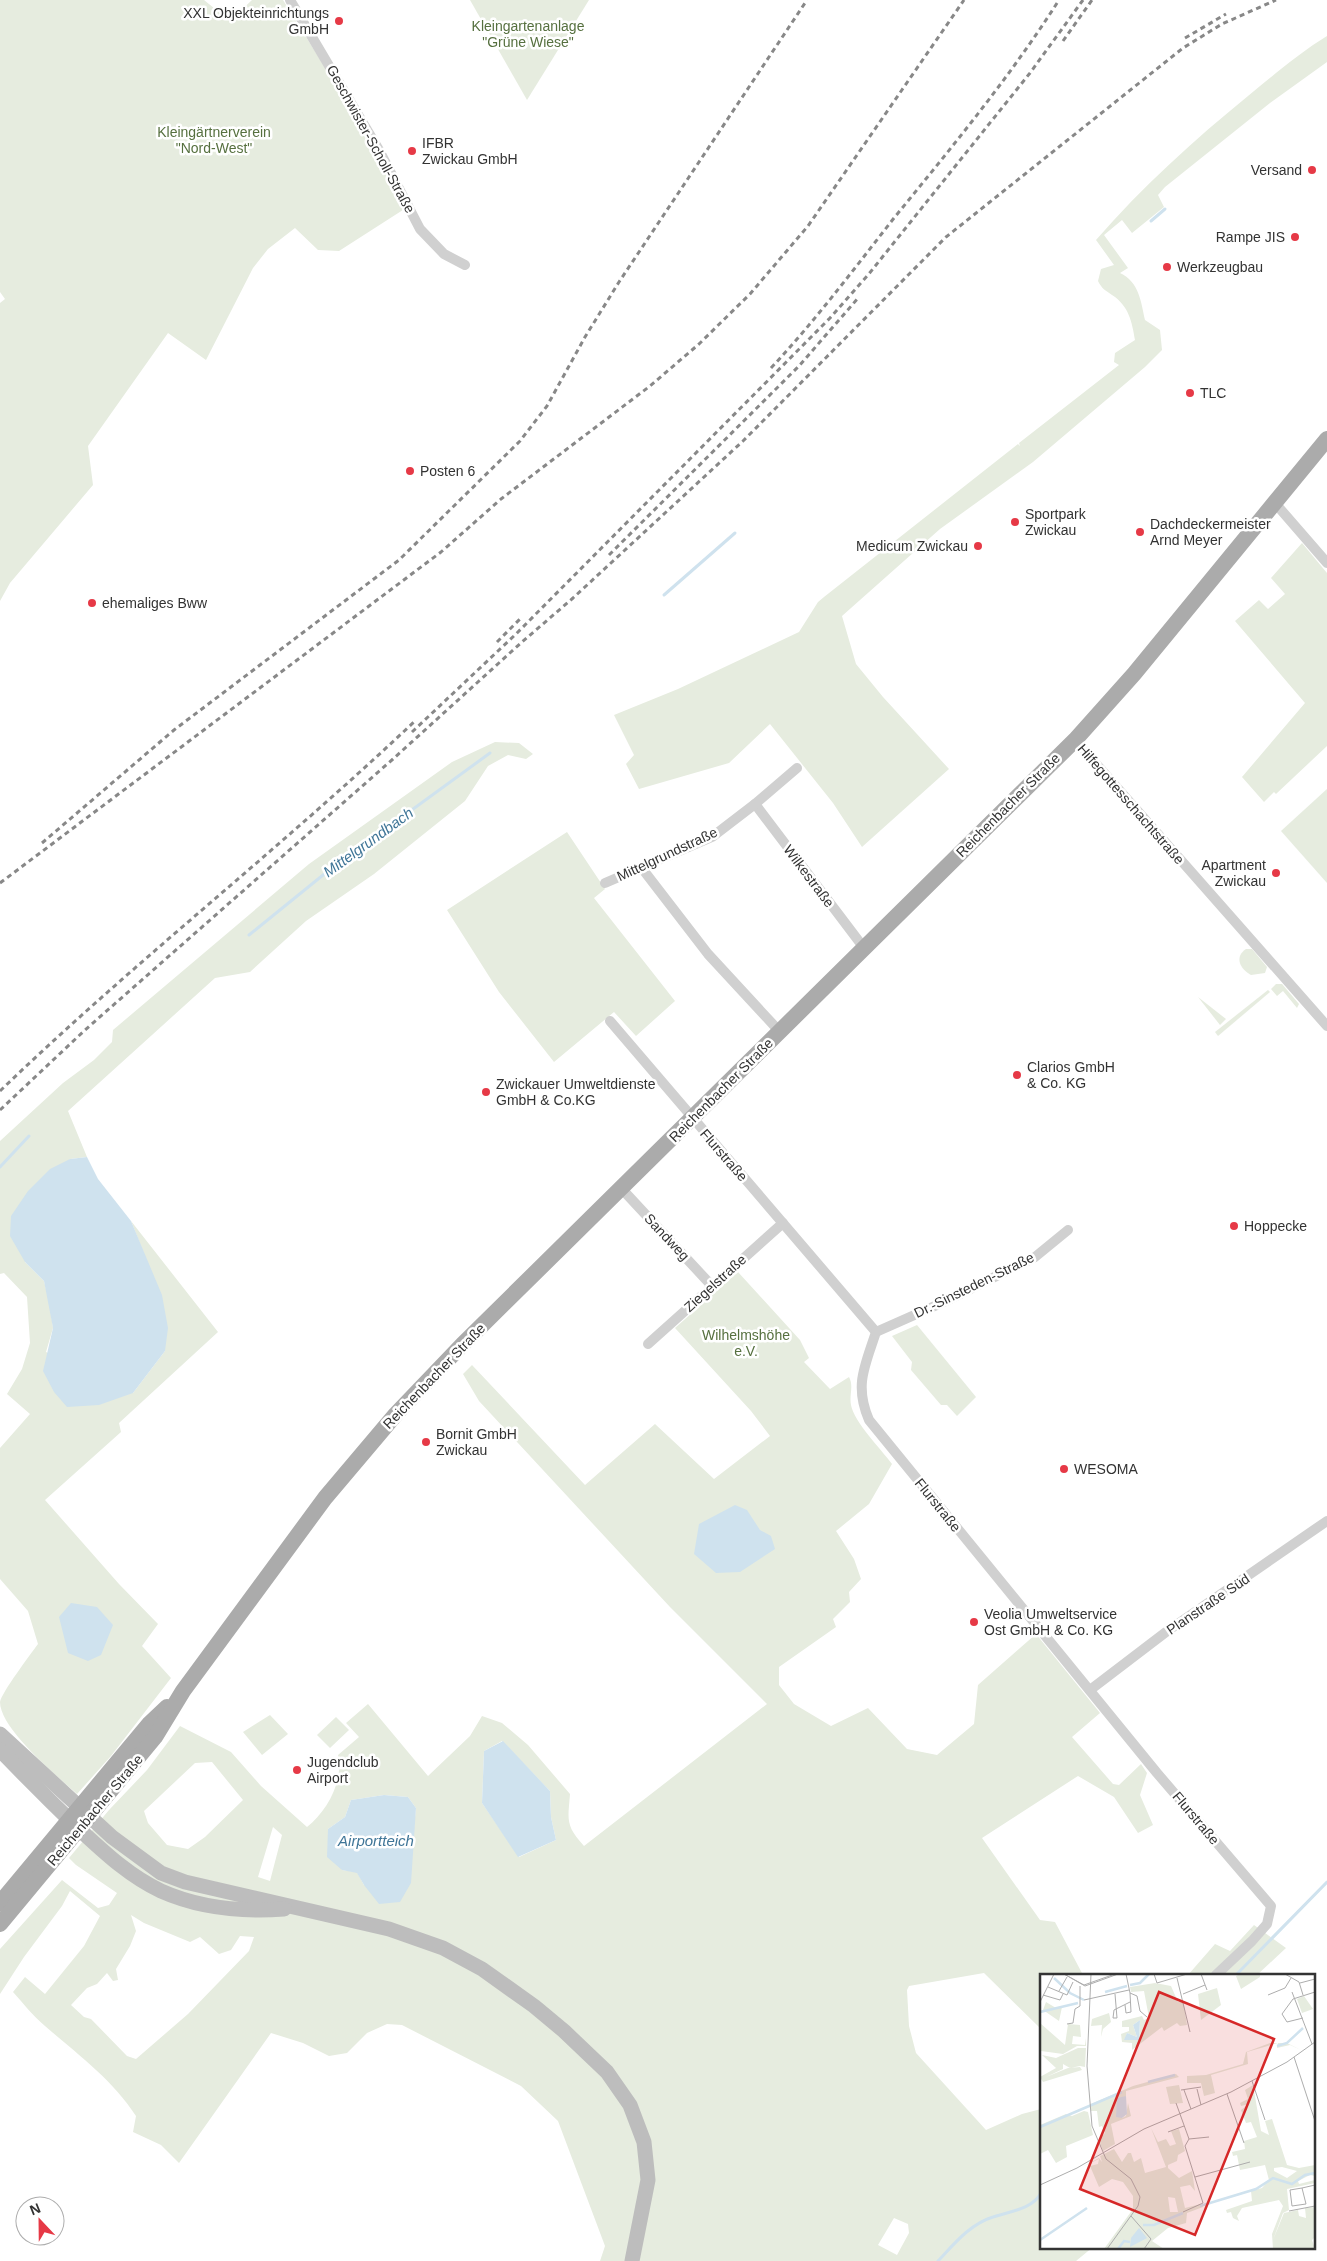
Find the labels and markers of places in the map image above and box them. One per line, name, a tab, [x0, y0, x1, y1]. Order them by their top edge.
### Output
place label: XXL Objekteinrichtungs GmbH	[183, 5, 329, 37]
marker: XXL Objekteinrichtungs GmbH	[333, 15, 345, 27]
place label: IFBR Zwickau GmbH	[422, 135, 518, 167]
marker: IFBR Zwickau GmbH	[406, 145, 418, 157]
place label: Versand	[1251, 162, 1302, 178]
marker: Versand	[1306, 164, 1318, 176]
place label: Rampe JIS	[1216, 229, 1285, 245]
marker: Rampe JIS	[1289, 231, 1301, 243]
place label: Werkzeugbau	[1177, 259, 1263, 275]
marker: Werkzeugbau	[1161, 261, 1173, 273]
place label: TLC	[1200, 385, 1226, 401]
marker: TLC	[1184, 387, 1196, 399]
place label: Posten 6	[420, 463, 475, 479]
marker: Posten 6	[404, 465, 416, 477]
place label: Sportpark Zwickau	[1025, 506, 1087, 538]
marker: Sportpark Zwickau	[1009, 516, 1021, 528]
place label: Dachdeckermeister Arnd Meyer	[1150, 516, 1271, 548]
marker: Dachdeckermeister Arnd Meyer	[1134, 526, 1146, 538]
place label: Medicum Zwickau	[856, 538, 968, 554]
marker: Medicum Zwickau	[972, 540, 984, 552]
place label: ehemaliges Bww	[102, 595, 208, 611]
marker: ehemaliges Bww	[86, 597, 98, 609]
place label: Apartment Zwickau	[1201, 857, 1266, 889]
marker: Apartment Zwickau	[1270, 867, 1282, 879]
place label: Clarios GmbH & Co. KG	[1027, 1059, 1115, 1091]
marker: Clarios GmbH & Co. KG	[1011, 1069, 1023, 1081]
place label: Zwickauer Umweltdienste GmbH & Co.KG	[496, 1076, 656, 1108]
marker: Zwickauer Umweltdienste GmbH & Co.KG	[480, 1086, 492, 1098]
place label: Hoppecke	[1244, 1218, 1307, 1234]
marker: Hoppecke	[1228, 1220, 1240, 1232]
place label: Bornit GmbH Zwickau	[436, 1426, 517, 1458]
marker: Bornit GmbH Zwickau	[420, 1436, 432, 1448]
place label: WESOMA	[1074, 1461, 1138, 1477]
marker: WESOMA	[1058, 1463, 1070, 1475]
place label: Veolia Umweltservice Ost GmbH & Co. KG	[984, 1606, 1117, 1638]
marker: Veolia Umweltservice Ost GmbH & Co. KG	[968, 1616, 980, 1628]
place label: Jugendclub Airport	[307, 1754, 379, 1786]
marker: Jugendclub Airport	[291, 1764, 303, 1776]

